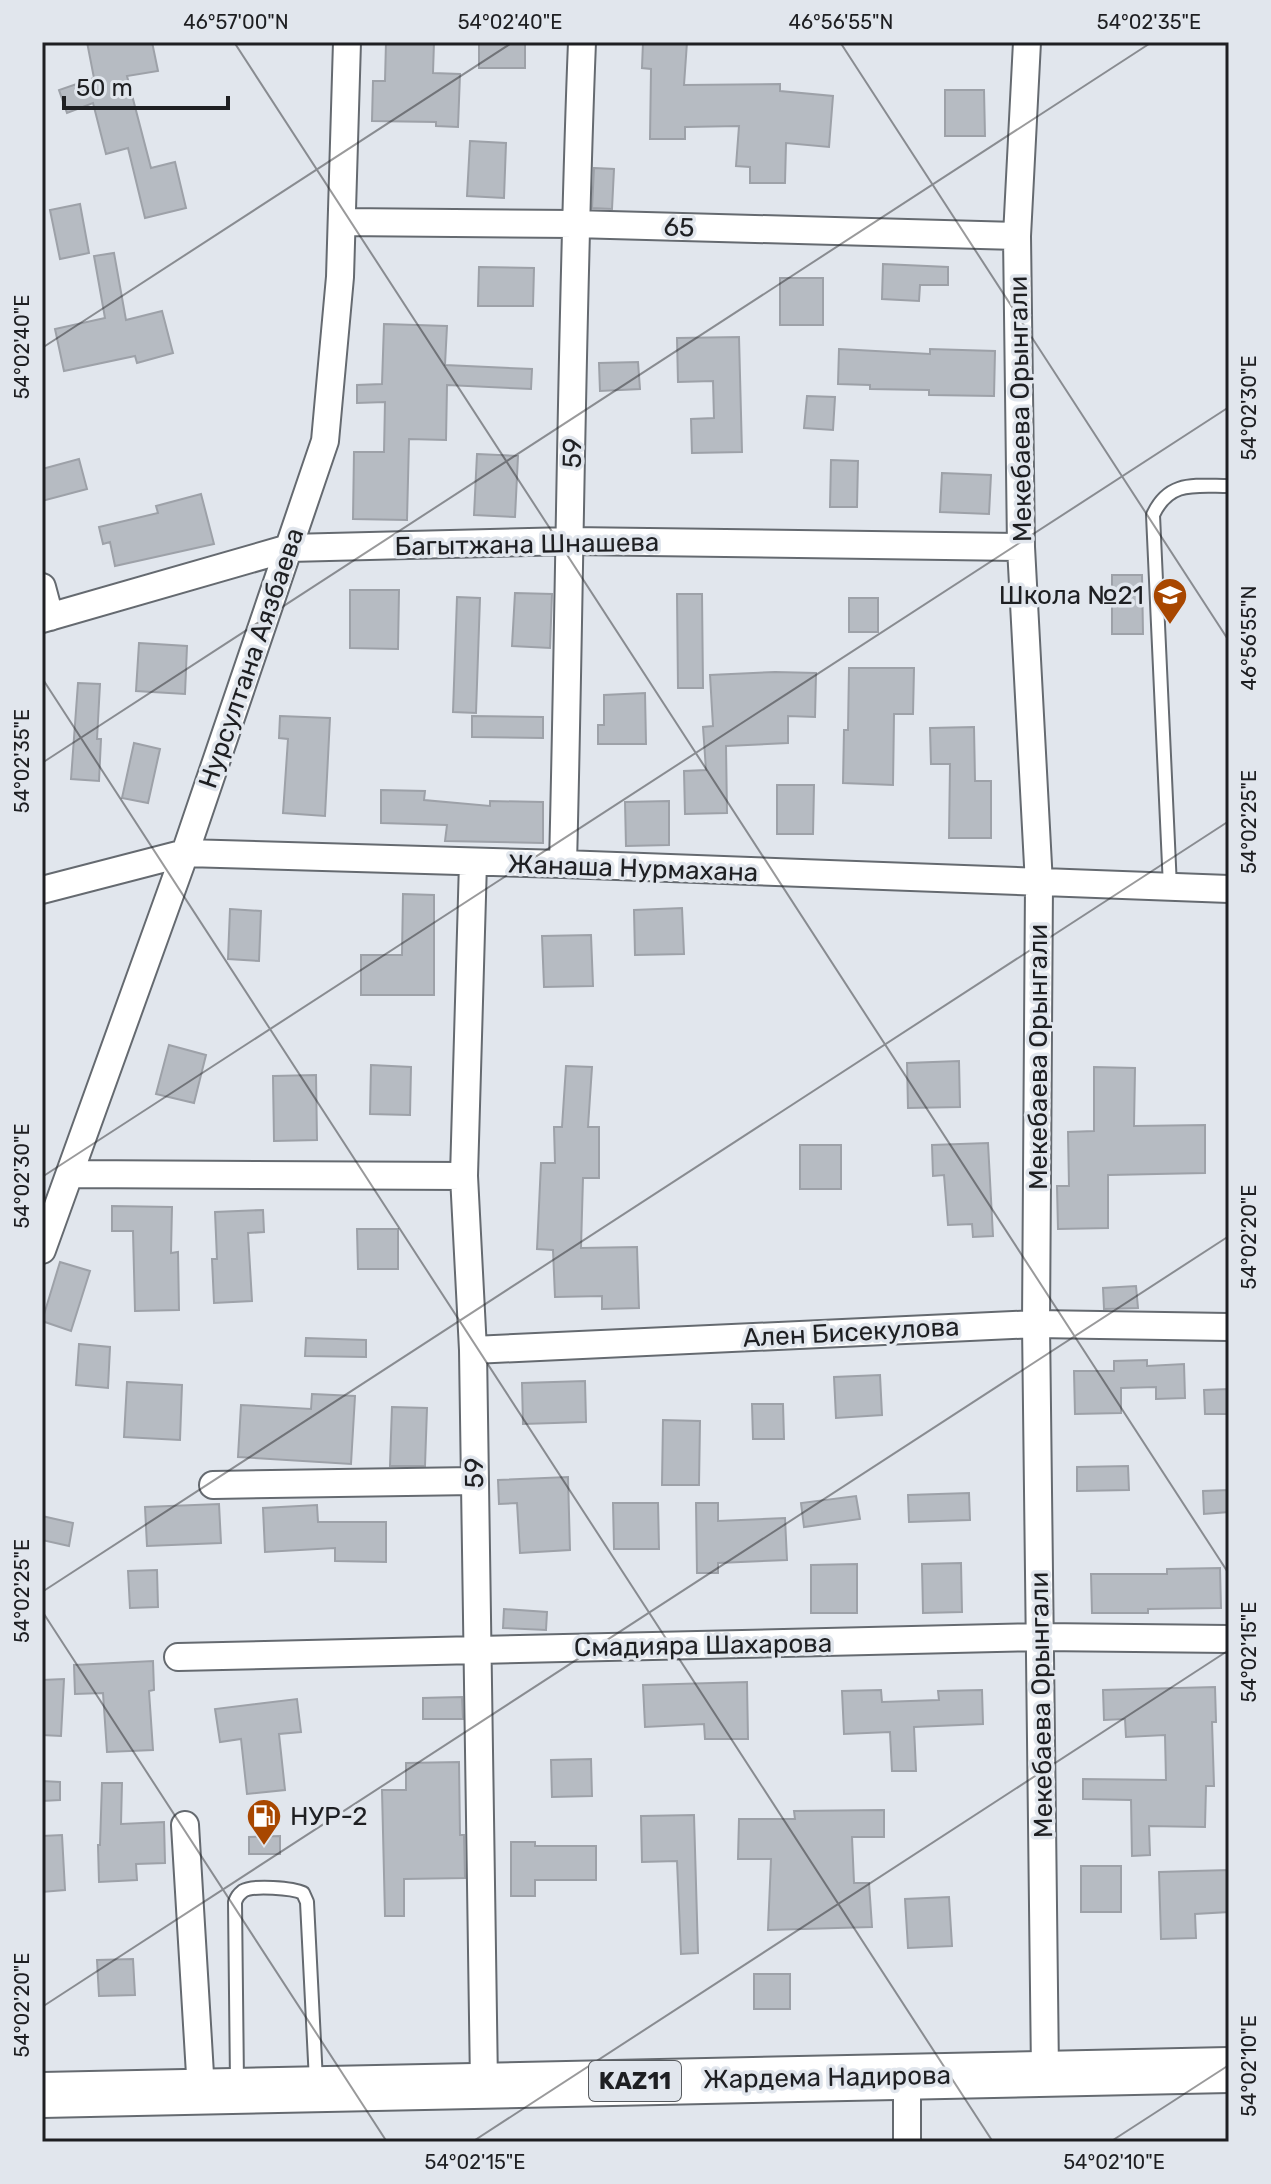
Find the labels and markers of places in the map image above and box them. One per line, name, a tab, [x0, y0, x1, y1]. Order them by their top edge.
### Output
school or university icon: Школа №21	[1151, 576, 1189, 626]
place label: Школа №21	[999, 580, 1144, 611]
fuel station icon: НУР-2	[245, 1797, 283, 1847]
place label: НУР-2	[290, 1801, 367, 1832]

